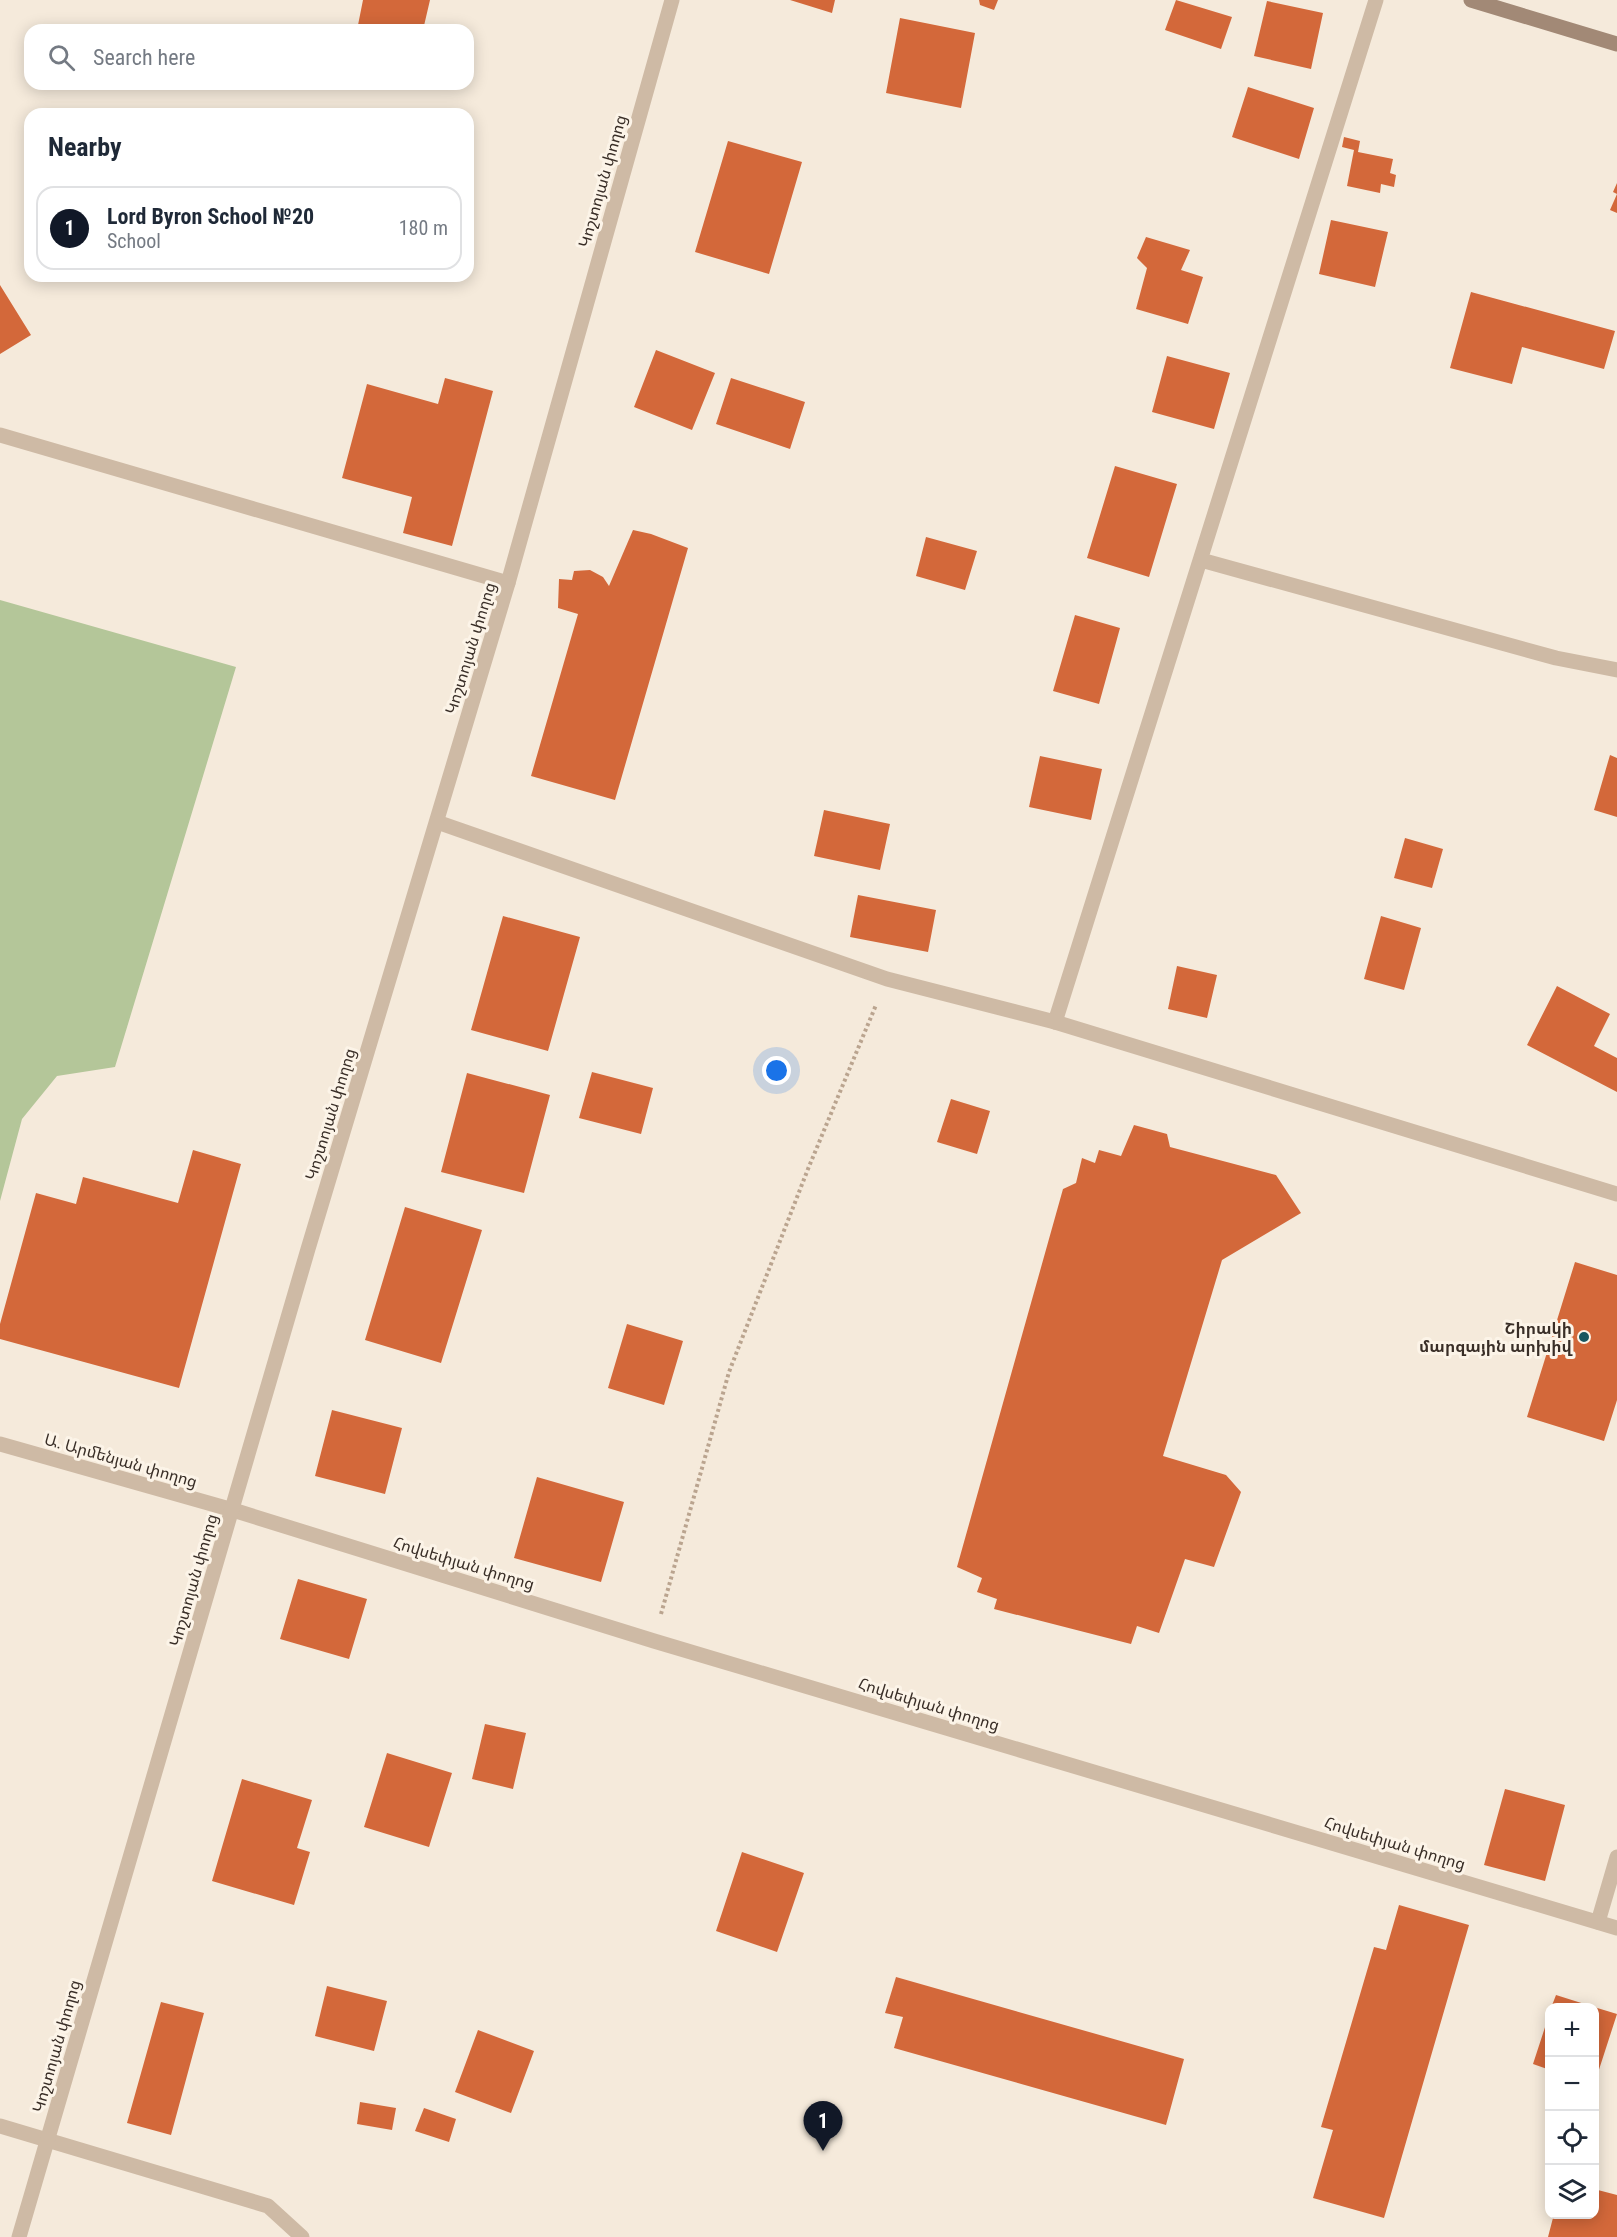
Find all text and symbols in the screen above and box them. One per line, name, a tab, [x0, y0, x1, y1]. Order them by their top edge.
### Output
search box	[24, 24, 474, 90]
icon: search	[45, 41, 78, 74]
text: Search here	[93, 45, 195, 70]
street label: Կոշտոյան փողոց	[574, 113, 630, 250]
text: Nearby	[48, 132, 122, 162]
text: Lord Byron School №20	[107, 204, 314, 229]
text: 1	[64, 216, 75, 240]
text: 180 m	[399, 216, 448, 240]
text: School	[107, 229, 161, 253]
street label: Կոշտոյան փողոց	[441, 580, 500, 716]
street label: Կոշտոյան փողոց	[301, 1046, 360, 1182]
your location	[762, 1056, 791, 1085]
place label: Շիրակի մարզային արխիվ	[1419, 1319, 1574, 1356]
marker: Շիրակի մարզային արխիվ	[1577, 1330, 1591, 1344]
street label: Ա. Արմենյան փողոց	[42, 1430, 199, 1491]
street label: Կոշտոյան փողոց	[165, 1512, 221, 1649]
street label: Հովսեփյան փողոց	[391, 1533, 537, 1594]
street label: Հովսեփյան փողոց	[856, 1674, 1002, 1735]
street label: Հովսեփյան փողոց	[1322, 1813, 1468, 1874]
street label: Կոշտոյան փողոց	[28, 1978, 84, 2115]
map controls	[1545, 2003, 1599, 2219]
button: +	[1545, 2003, 1599, 2057]
button: −	[1545, 2057, 1599, 2111]
pin: 1	[804, 2102, 842, 2151]
button: locate	[1545, 2111, 1599, 2165]
button: layers	[1545, 2165, 1599, 2219]

